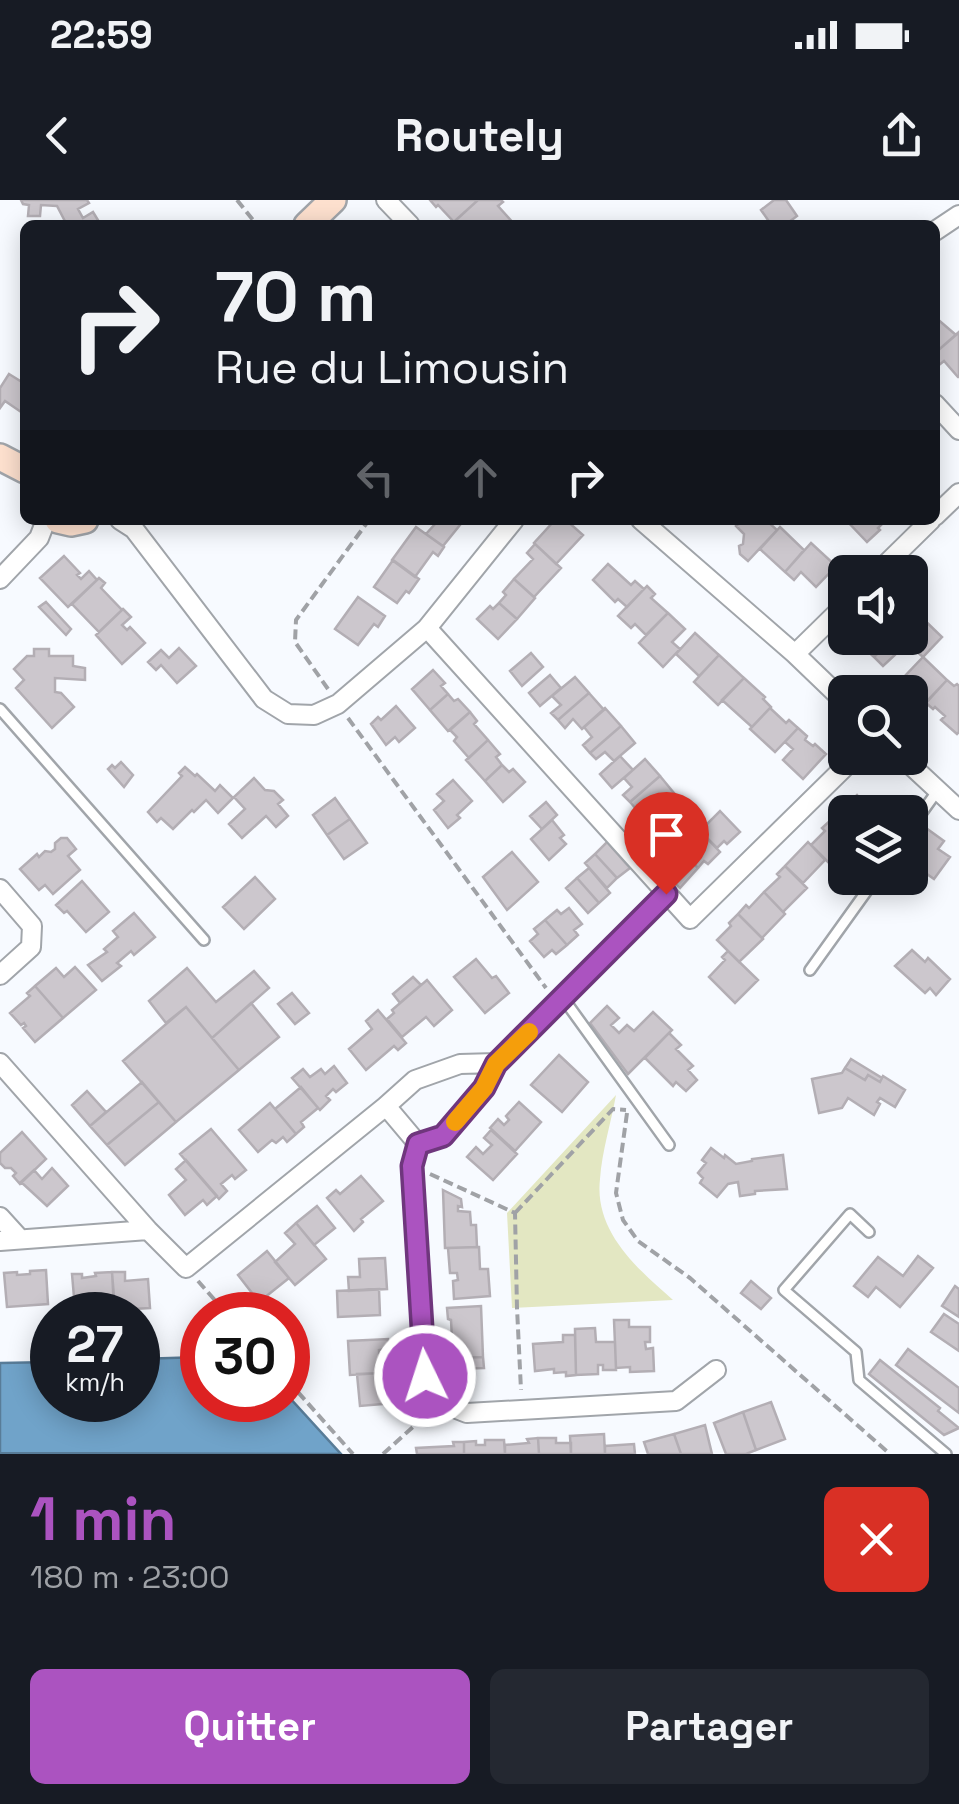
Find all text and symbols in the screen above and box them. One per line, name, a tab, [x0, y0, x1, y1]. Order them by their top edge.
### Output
text: 22:59	[50, 11, 153, 59]
text: Routely	[395, 107, 564, 164]
icon: back	[30, 108, 85, 163]
icon: share	[874, 108, 929, 163]
text: 70 m	[215, 252, 376, 341]
icon: right	[50, 260, 180, 390]
text: Rue du Limousin	[215, 339, 569, 396]
icon: left	[348, 450, 403, 505]
icon: ahead	[453, 450, 508, 505]
icon: right	[558, 450, 613, 505]
map controls	[828, 555, 928, 895]
button: sound	[828, 555, 928, 655]
button: search	[828, 675, 928, 775]
pin	[624, 792, 709, 895]
button: layers	[828, 795, 928, 895]
icon: arrive	[639, 807, 694, 862]
speed limit sign: 30	[180, 1292, 310, 1422]
text: 27	[67, 1313, 123, 1377]
position arrow	[373, 1324, 477, 1428]
text: km/h	[65, 1366, 125, 1398]
text: 1 min	[30, 1481, 177, 1558]
button: close	[824, 1487, 929, 1592]
text: 180 m · 23:00	[30, 1557, 230, 1597]
button: Quitter	[30, 1669, 470, 1784]
button: Partager	[490, 1669, 929, 1784]

